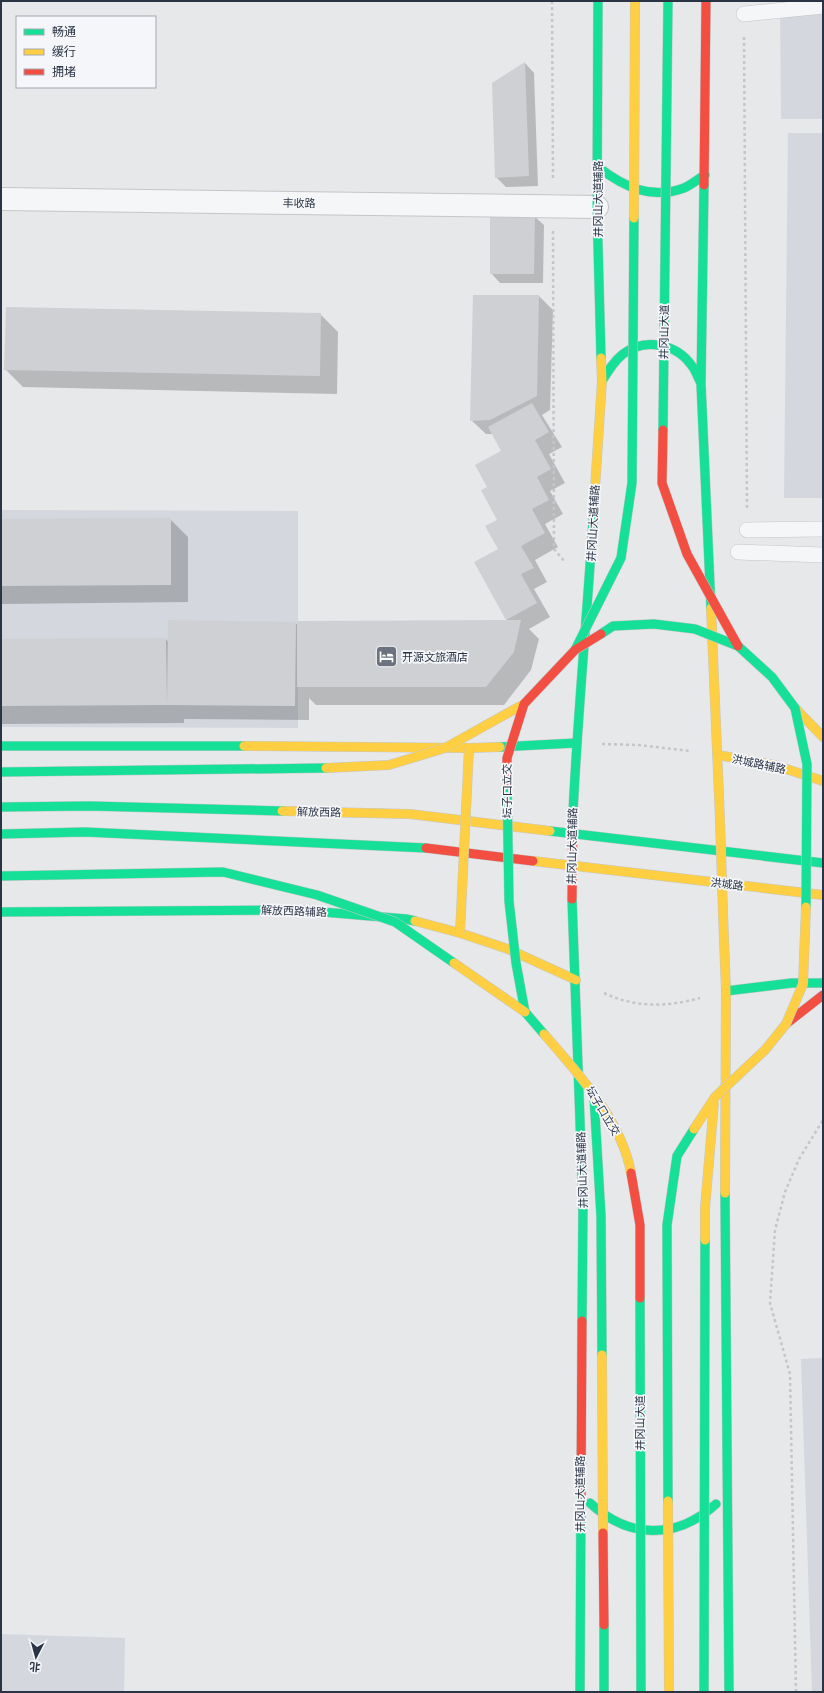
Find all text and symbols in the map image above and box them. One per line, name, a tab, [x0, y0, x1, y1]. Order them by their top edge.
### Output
legend	[16, 16, 156, 88]
text: 畅通	[52, 23, 76, 40]
text: 缓行	[52, 43, 76, 60]
text: 拥堵	[52, 63, 76, 80]
street label: 井冈山大道辅路	[590, 161, 605, 238]
street label: 丰收路	[282, 195, 316, 210]
street label: 井冈山大道	[656, 304, 671, 360]
street label: 井冈山大道辅路	[583, 484, 602, 562]
hotel icon: 开源文旅酒店	[374, 644, 400, 670]
place label: 开源文旅酒店	[402, 649, 468, 664]
street label: 洪城路辅路	[731, 750, 788, 777]
street label: 坛子口立交	[499, 764, 514, 819]
street label: 解放西路	[297, 804, 341, 819]
street label: 井冈山大道辅路	[563, 807, 580, 885]
street label: 洪城路	[710, 874, 744, 893]
street label: 解放西路辅路	[261, 902, 327, 919]
street label: 坛子口立交	[583, 1083, 624, 1138]
street label: 井冈山大道辅路	[573, 1131, 590, 1209]
street label: 井冈山大道	[632, 1396, 647, 1451]
street label: 井冈山大道辅路	[572, 1456, 587, 1533]
north arrow	[16, 1637, 56, 1677]
text: 北	[29, 1659, 41, 1675]

